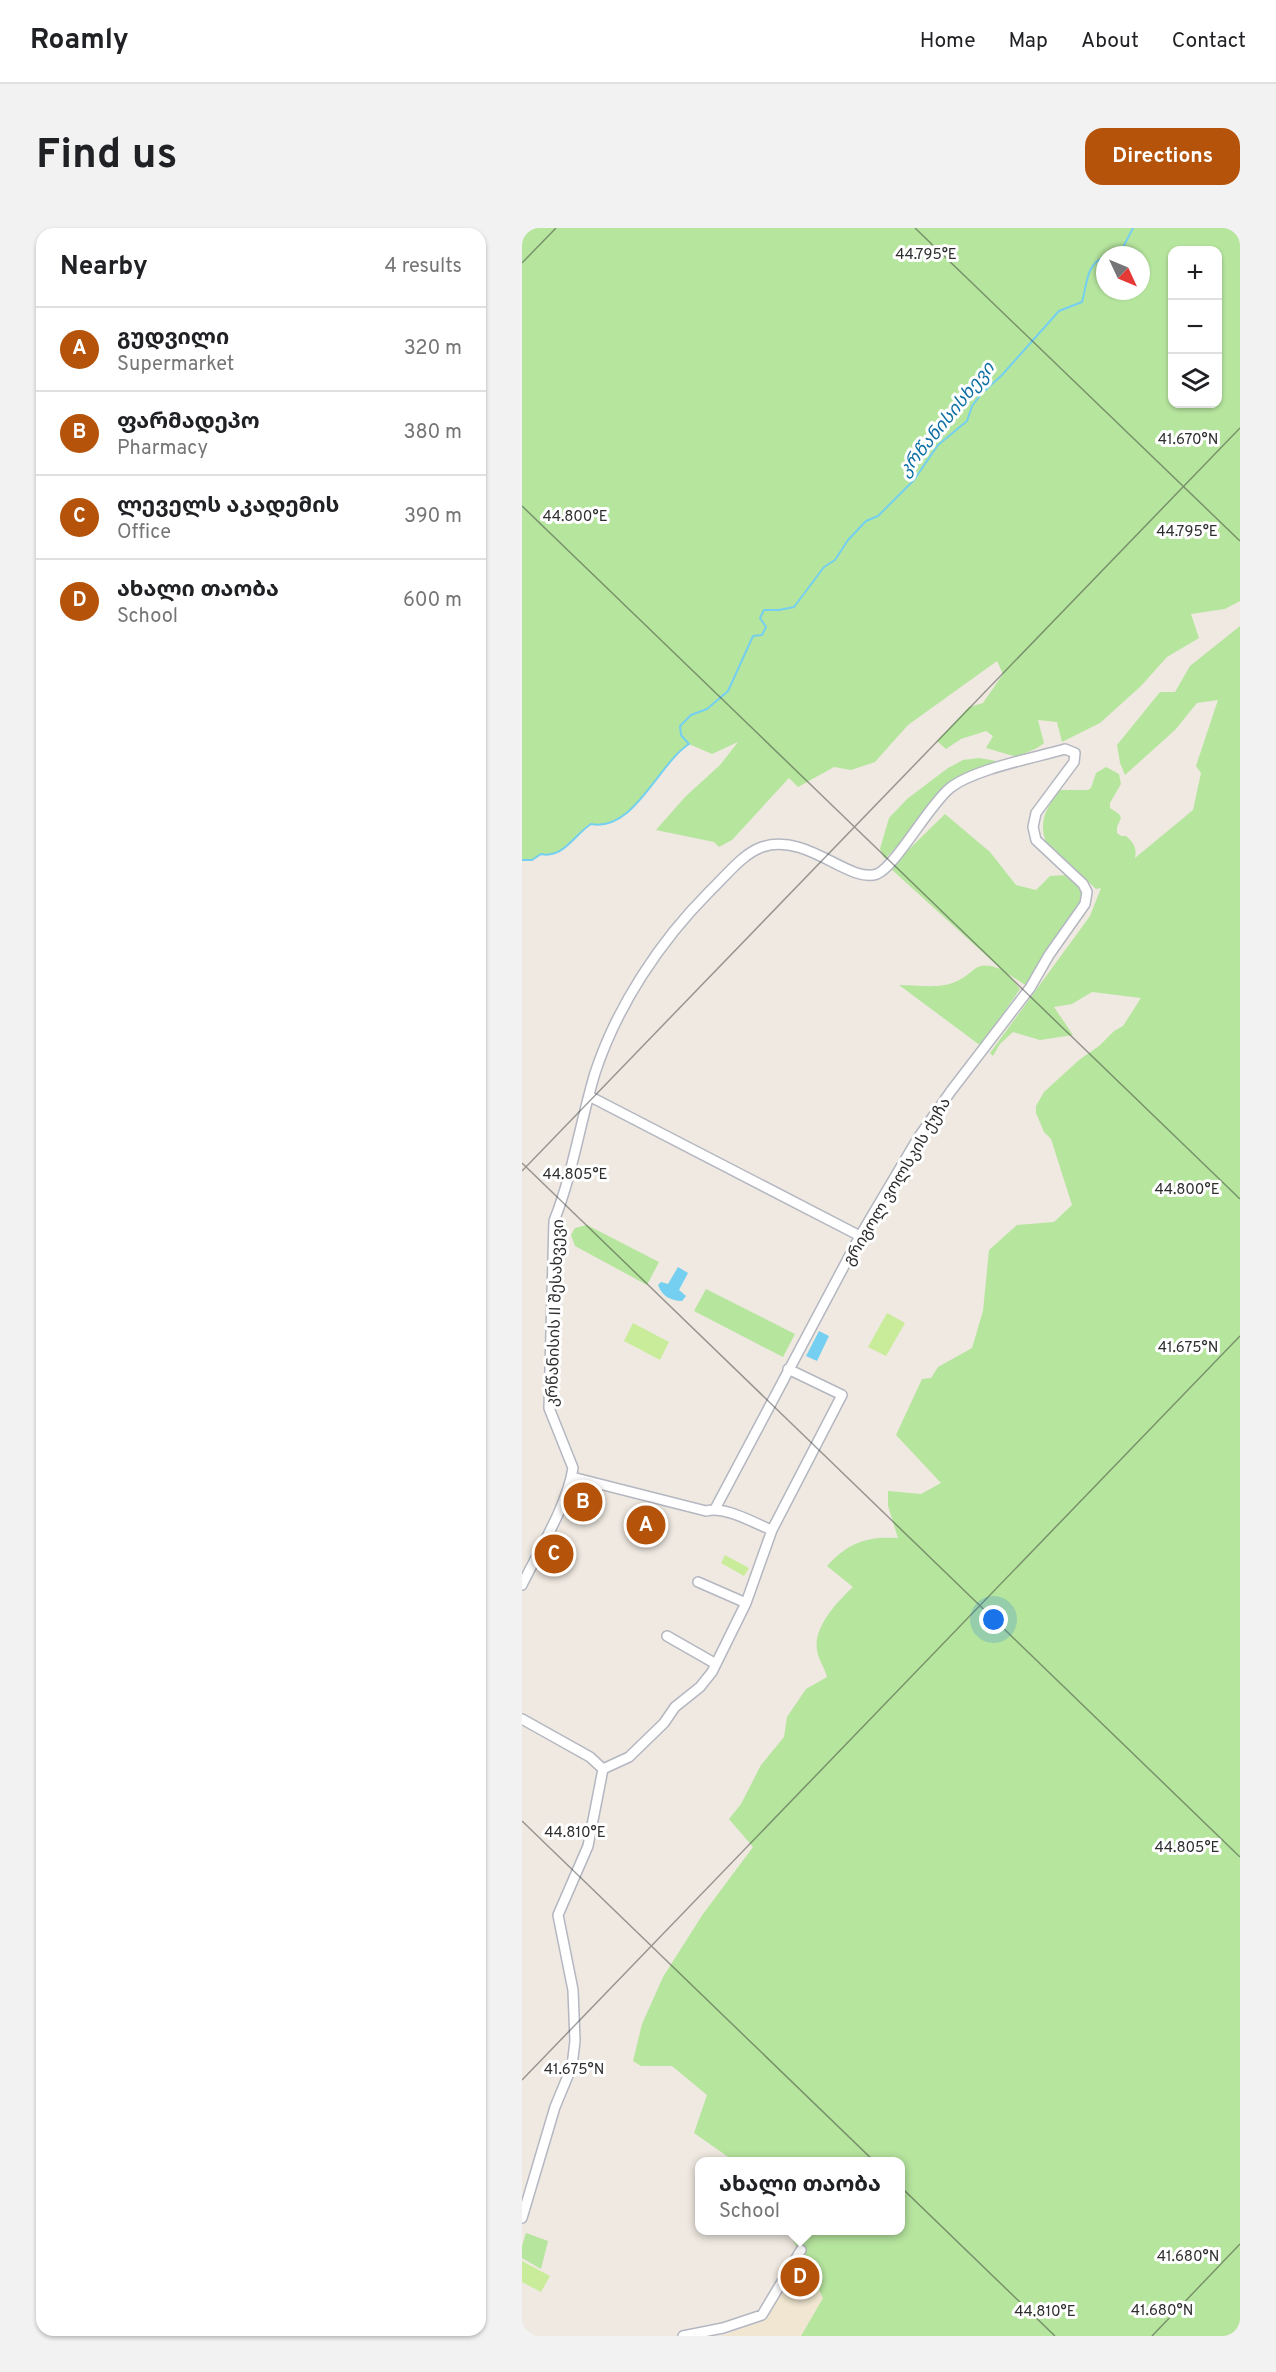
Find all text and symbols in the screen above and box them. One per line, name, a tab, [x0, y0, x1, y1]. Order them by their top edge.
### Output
text: Roamly	[30, 23, 129, 59]
text: Home	[920, 28, 976, 55]
text: Map	[1009, 28, 1048, 55]
text: About	[1081, 28, 1139, 55]
text: Contact	[1172, 28, 1246, 55]
button: Directions	[1085, 128, 1240, 185]
text: Find us	[36, 130, 177, 183]
text: 44.795°E	[895, 246, 957, 265]
north arrow	[1096, 246, 1150, 300]
map controls	[1168, 246, 1222, 408]
button: +	[1168, 246, 1222, 300]
text: Nearby	[60, 251, 148, 284]
text: 4 results	[385, 254, 462, 280]
button: −	[1168, 300, 1222, 354]
text: გუდვილი	[117, 325, 229, 352]
text: A	[72, 336, 87, 362]
text: 320 m	[404, 336, 462, 362]
text: Supermarket	[117, 352, 234, 378]
button: layers	[1168, 354, 1222, 408]
water label: კრწანისისხევი	[894, 358, 1001, 482]
text: ფარმადეპო	[117, 409, 260, 436]
text: B	[73, 420, 86, 446]
text: 380 m	[403, 420, 462, 446]
text: 41.670°N	[1158, 431, 1218, 450]
text: Pharmacy	[117, 436, 208, 462]
text: ლეველს აკადემის	[117, 493, 339, 520]
text: C	[73, 504, 86, 530]
text: 390 m	[404, 504, 462, 530]
text: 44.800°E	[542, 508, 608, 527]
text: Office	[117, 520, 171, 546]
text: 44.795°E	[1156, 523, 1218, 542]
text: ახალი თაობა	[117, 577, 279, 604]
text: D	[72, 588, 87, 614]
text: 600 m	[403, 588, 462, 614]
text: School	[117, 604, 178, 630]
street label: გრიგოლ ვოლსკის ქუჩა	[840, 1094, 956, 1270]
text: 44.805°E	[542, 1166, 608, 1185]
text: 44.800°E	[1154, 1181, 1220, 1200]
street label: კრწანისის II შესახვევი	[543, 1219, 569, 1407]
text: 41.675°N	[1158, 1339, 1218, 1358]
pin: B	[564, 1480, 602, 1524]
pin: A	[626, 1502, 666, 1548]
pin: C	[534, 1532, 573, 1576]
your location	[979, 1605, 1008, 1634]
text: 44.810°E	[544, 1824, 606, 1843]
text: 44.805°E	[1154, 1839, 1220, 1858]
text: 41.675°N	[544, 2061, 604, 2080]
popup	[695, 2157, 905, 2235]
text: ახალი თაობა	[719, 2172, 881, 2199]
text: School	[719, 2199, 780, 2225]
text: 41.680°N	[1157, 2248, 1219, 2267]
pin: D	[780, 2254, 820, 2300]
text: 41.680°N	[1131, 2302, 1193, 2321]
text: 44.810°E	[1014, 2303, 1076, 2322]

